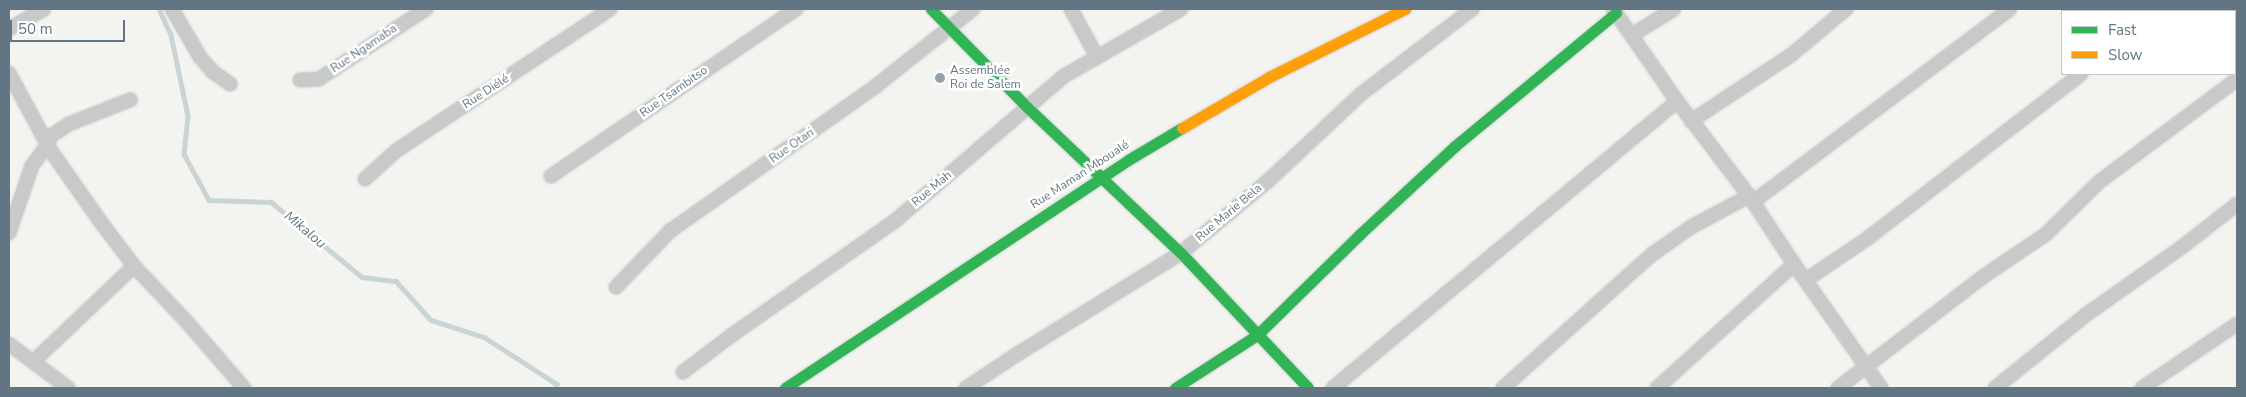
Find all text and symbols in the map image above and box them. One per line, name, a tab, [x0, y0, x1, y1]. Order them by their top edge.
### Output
scale bar	[12, 10, 128, 42]
legend	[2061, 10, 2236, 75]
text: 50 m	[18, 19, 53, 39]
text: Fast	[2108, 20, 2136, 40]
street label: Rue Ngamaba	[328, 22, 400, 76]
text: Slow	[2108, 45, 2142, 65]
street label: Rue Tsambitso	[637, 63, 711, 121]
place label: Assemblée Roi de Salem	[950, 64, 1021, 92]
street label: Rue Diélé	[460, 72, 512, 112]
marker: Assemblée Roi de Salem	[934, 72, 946, 84]
street label: Rue Otari	[767, 125, 817, 167]
street label: Rue Maman Mboualé	[1028, 138, 1132, 212]
street label: Rue Mah	[909, 168, 955, 210]
street label: Rue Marie Bela	[1193, 181, 1265, 245]
water label: Mikalou	[281, 208, 329, 252]

